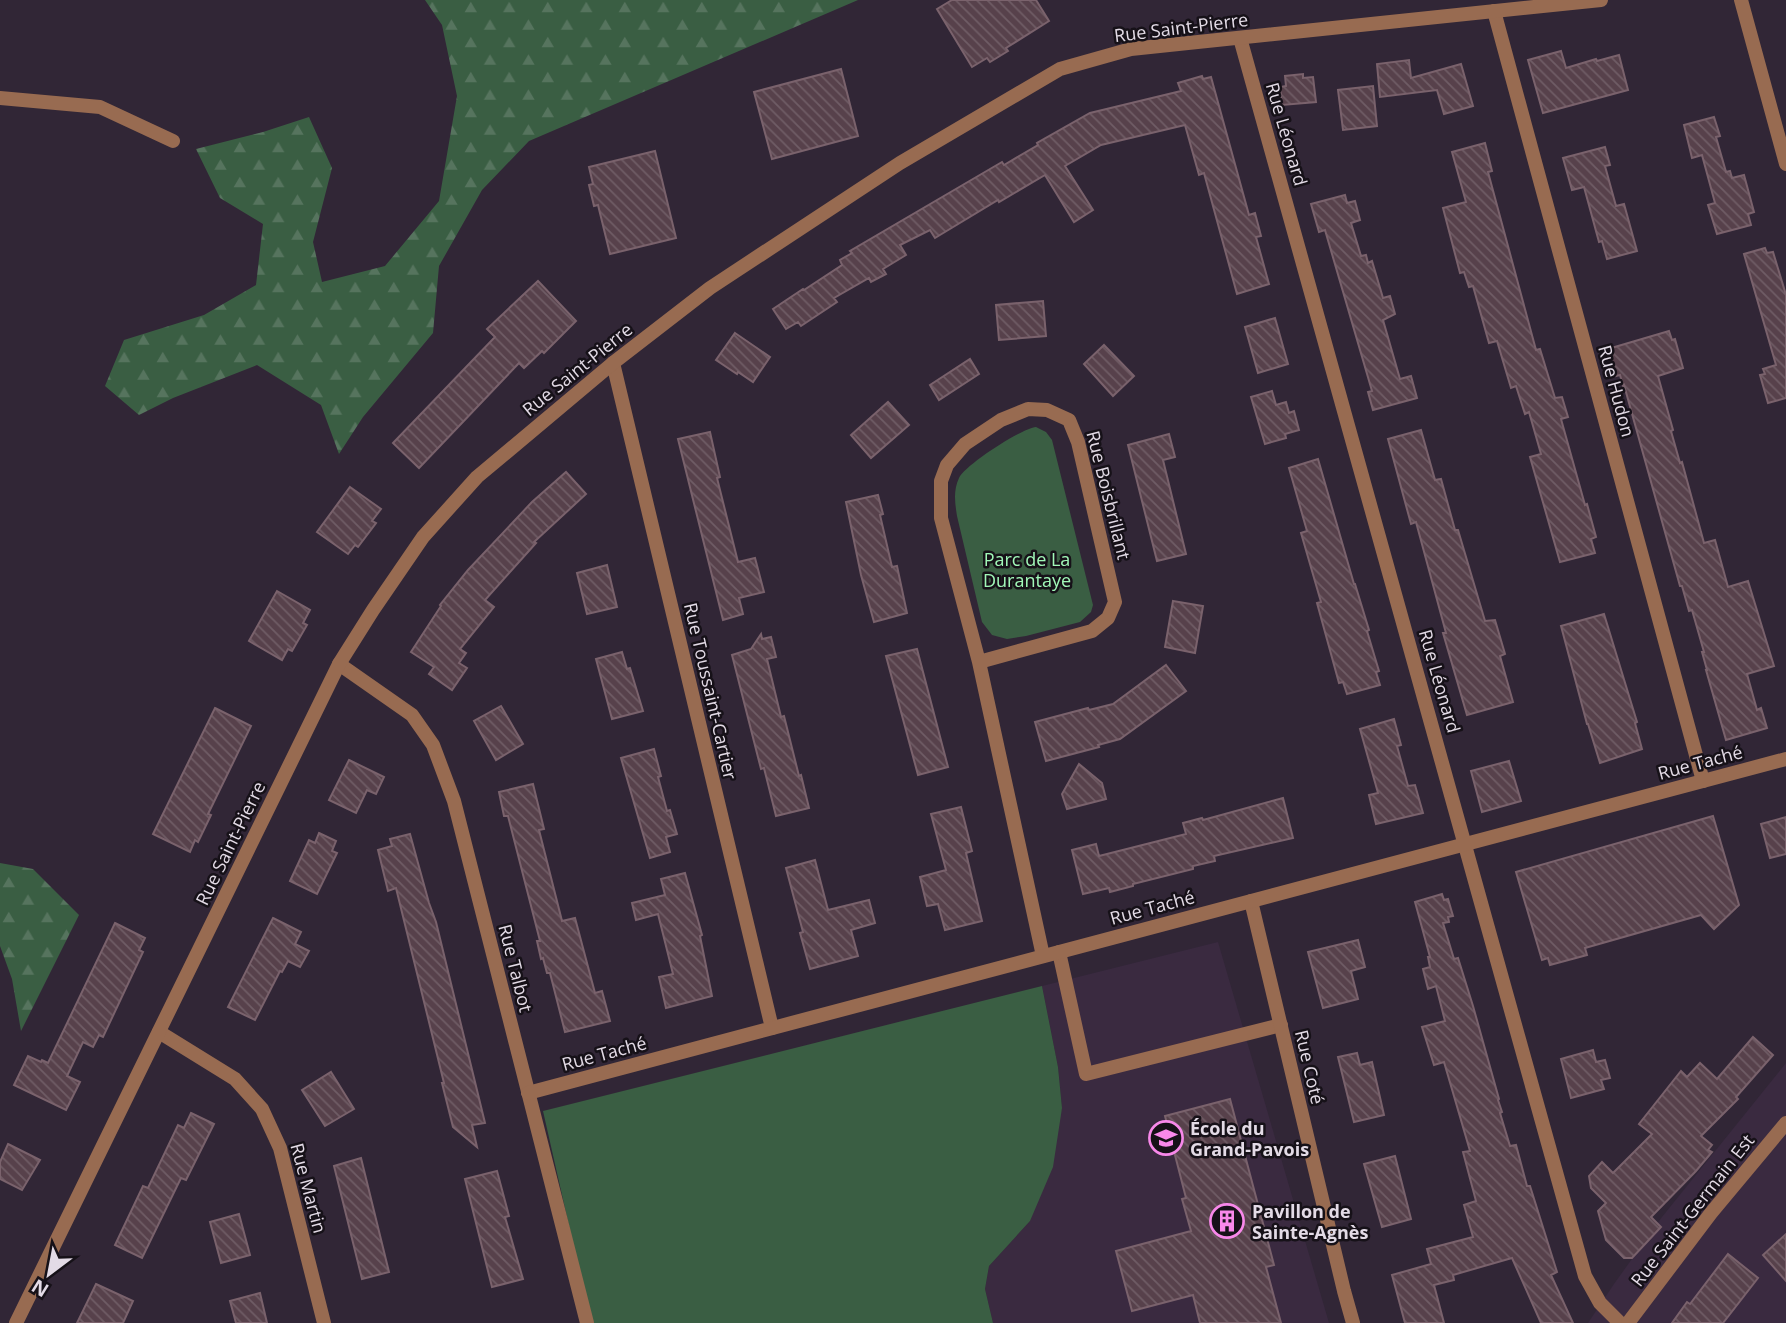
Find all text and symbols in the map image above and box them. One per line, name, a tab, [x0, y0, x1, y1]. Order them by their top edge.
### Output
street label: Rue Saint-Pierre	[1113, 7, 1249, 47]
street label: Rue Léonard	[1261, 79, 1313, 189]
street label: Rue Saint-Pierre	[517, 317, 637, 421]
street label: Rue Hudon	[1593, 342, 1641, 440]
street label: Rue Boisbrillant	[1081, 428, 1137, 562]
park label: Parc de La Durantaye	[983, 547, 1071, 592]
street label: Rue Toussaint-Cartier	[679, 600, 743, 782]
street label: Rue Léonard	[1414, 626, 1466, 736]
street label: Rue Taché	[1655, 739, 1745, 785]
street label: Rue Saint-Pierre	[190, 777, 270, 909]
street label: Rue Taché	[1107, 884, 1197, 930]
street label: Rue Talbot	[494, 922, 538, 1014]
street label: Rue Coté	[1290, 1027, 1330, 1107]
street label: Rue Taché	[559, 1030, 649, 1076]
place label: École du Grand-Pavois	[1190, 1116, 1309, 1161]
school or university icon: École du Grand-Pavois	[1147, 1119, 1185, 1157]
street label: Rue Saint-Germain Est	[1625, 1129, 1759, 1291]
street label: Rue Martin	[285, 1140, 333, 1236]
place label: Pavillon de Sainte-Agnès	[1252, 1199, 1368, 1244]
building icon: Pavillon de Sainte-Agnès	[1208, 1202, 1246, 1240]
north arrow	[14, 1239, 84, 1309]
text: N	[27, 1273, 53, 1304]

